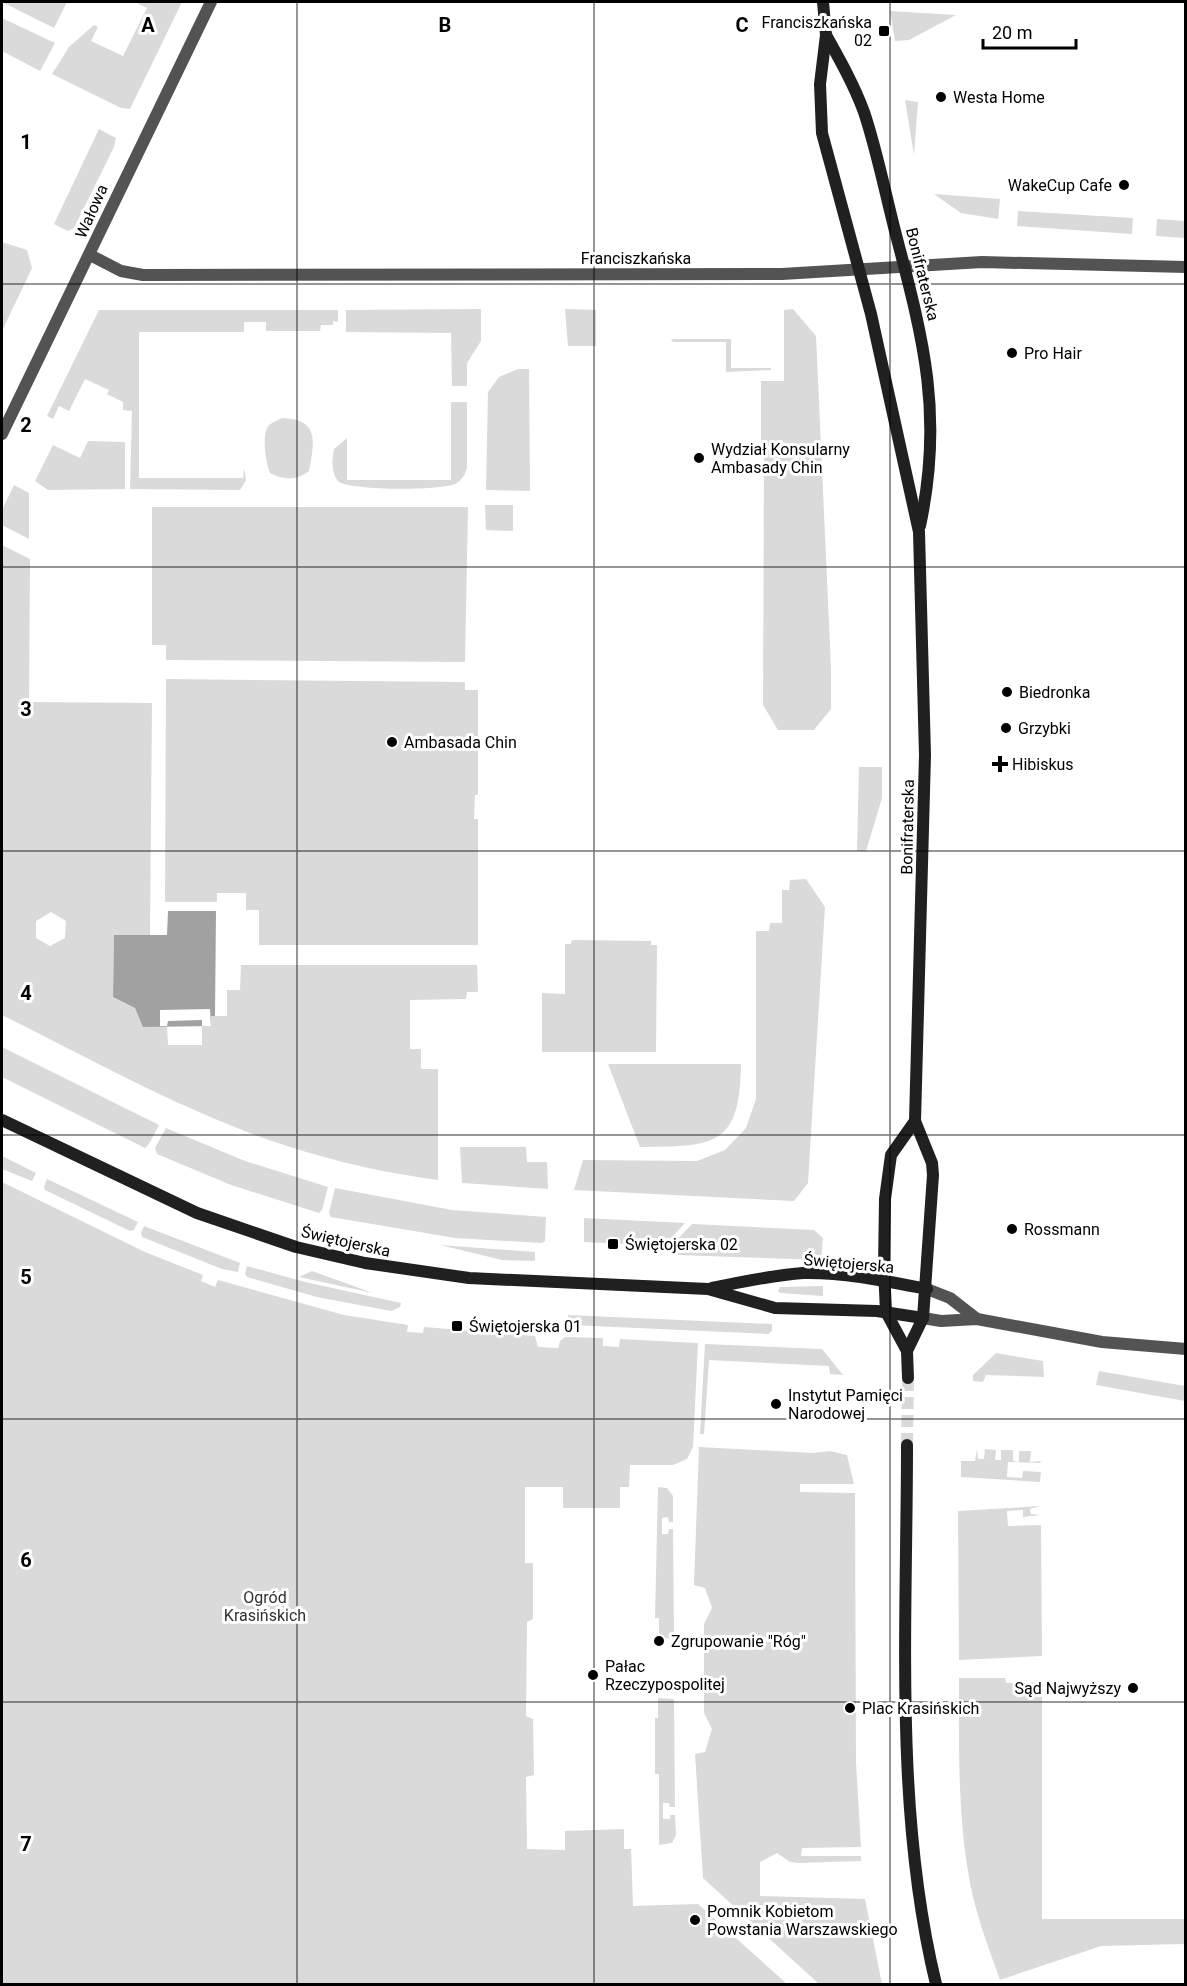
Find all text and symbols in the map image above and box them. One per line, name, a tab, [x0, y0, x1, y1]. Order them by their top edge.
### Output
scale bar	[983, 12, 1076, 50]
text: A	[141, 13, 155, 37]
text: B	[439, 13, 451, 37]
text: C	[735, 13, 749, 37]
place label: Franciszkańska 02	[762, 13, 872, 50]
text: 20 m	[992, 22, 1032, 43]
marker: Franciszkańska 02	[877, 24, 891, 38]
place label: Westa Home	[953, 88, 1045, 107]
marker: Westa Home	[934, 90, 948, 104]
text: 1	[20, 130, 32, 154]
place label: WakeCup Cafe	[1008, 176, 1112, 195]
marker: WakeCup Cafe	[1117, 178, 1131, 192]
street label: Wałowa	[71, 181, 112, 241]
street label: Bonifraterska	[902, 226, 943, 323]
street label: Franciszkańska	[581, 249, 691, 268]
place label: Pro Hair	[1024, 344, 1082, 363]
marker: Pro Hair	[1005, 346, 1019, 360]
text: 2	[20, 413, 32, 437]
place label: Wydział Konsularny Ambasady Chin	[711, 440, 850, 477]
marker: Wydział Konsularny Ambasady Chin	[692, 451, 706, 465]
place label: Biedronka	[1019, 683, 1090, 702]
marker: Biedronka	[1000, 685, 1014, 699]
text: 3	[20, 697, 32, 721]
place label: Grzybki	[1018, 719, 1071, 738]
marker: Grzybki	[999, 721, 1013, 735]
place label: Ambasada Chin	[404, 733, 517, 752]
marker: Ambasada Chin	[385, 735, 399, 749]
place label: Hibiskus	[1012, 755, 1074, 774]
marker: Hibiskus	[993, 757, 1007, 771]
street label: Bonifraterska	[897, 779, 918, 875]
text: 4	[20, 981, 32, 1005]
place label: Rossmann	[1024, 1220, 1100, 1239]
street label: Świętojerska	[299, 1221, 393, 1261]
marker: Rossmann	[1005, 1222, 1019, 1236]
place label: Świętojerska 02	[625, 1234, 738, 1254]
marker: Świętojerska 02	[606, 1237, 620, 1251]
street label: Świętojerska	[803, 1249, 895, 1277]
text: 5	[20, 1265, 32, 1289]
place label: Świętojerska 01	[469, 1316, 582, 1336]
marker: Świętojerska 01	[450, 1319, 464, 1333]
place label: Instytut Pamięci Narodowej	[788, 1386, 903, 1423]
marker: Instytut Pamięci Narodowej	[769, 1397, 783, 1411]
text: 6	[20, 1548, 32, 1572]
park label: Ogród Krasińskich	[224, 1588, 306, 1625]
place label: Zgrupowanie "Róg"	[671, 1632, 806, 1651]
marker: Zgrupowanie "Róg"	[652, 1634, 666, 1648]
place label: Pałac Rzeczypospolitej	[605, 1657, 725, 1694]
marker: Pałac Rzeczypospolitej	[586, 1668, 600, 1682]
place label: Sąd Najwyższy	[1015, 1679, 1121, 1698]
marker: Sąd Najwyższy	[1126, 1681, 1140, 1695]
place label: Plac Krasińskich	[862, 1699, 979, 1718]
marker: Plac Krasińskich	[843, 1701, 857, 1715]
text: 7	[20, 1832, 32, 1856]
place label: Pomnik Kobietom Powstania Warszawskiego	[707, 1902, 898, 1939]
marker: Pomnik Kobietom Powstania Warszawskiego	[688, 1913, 702, 1927]

